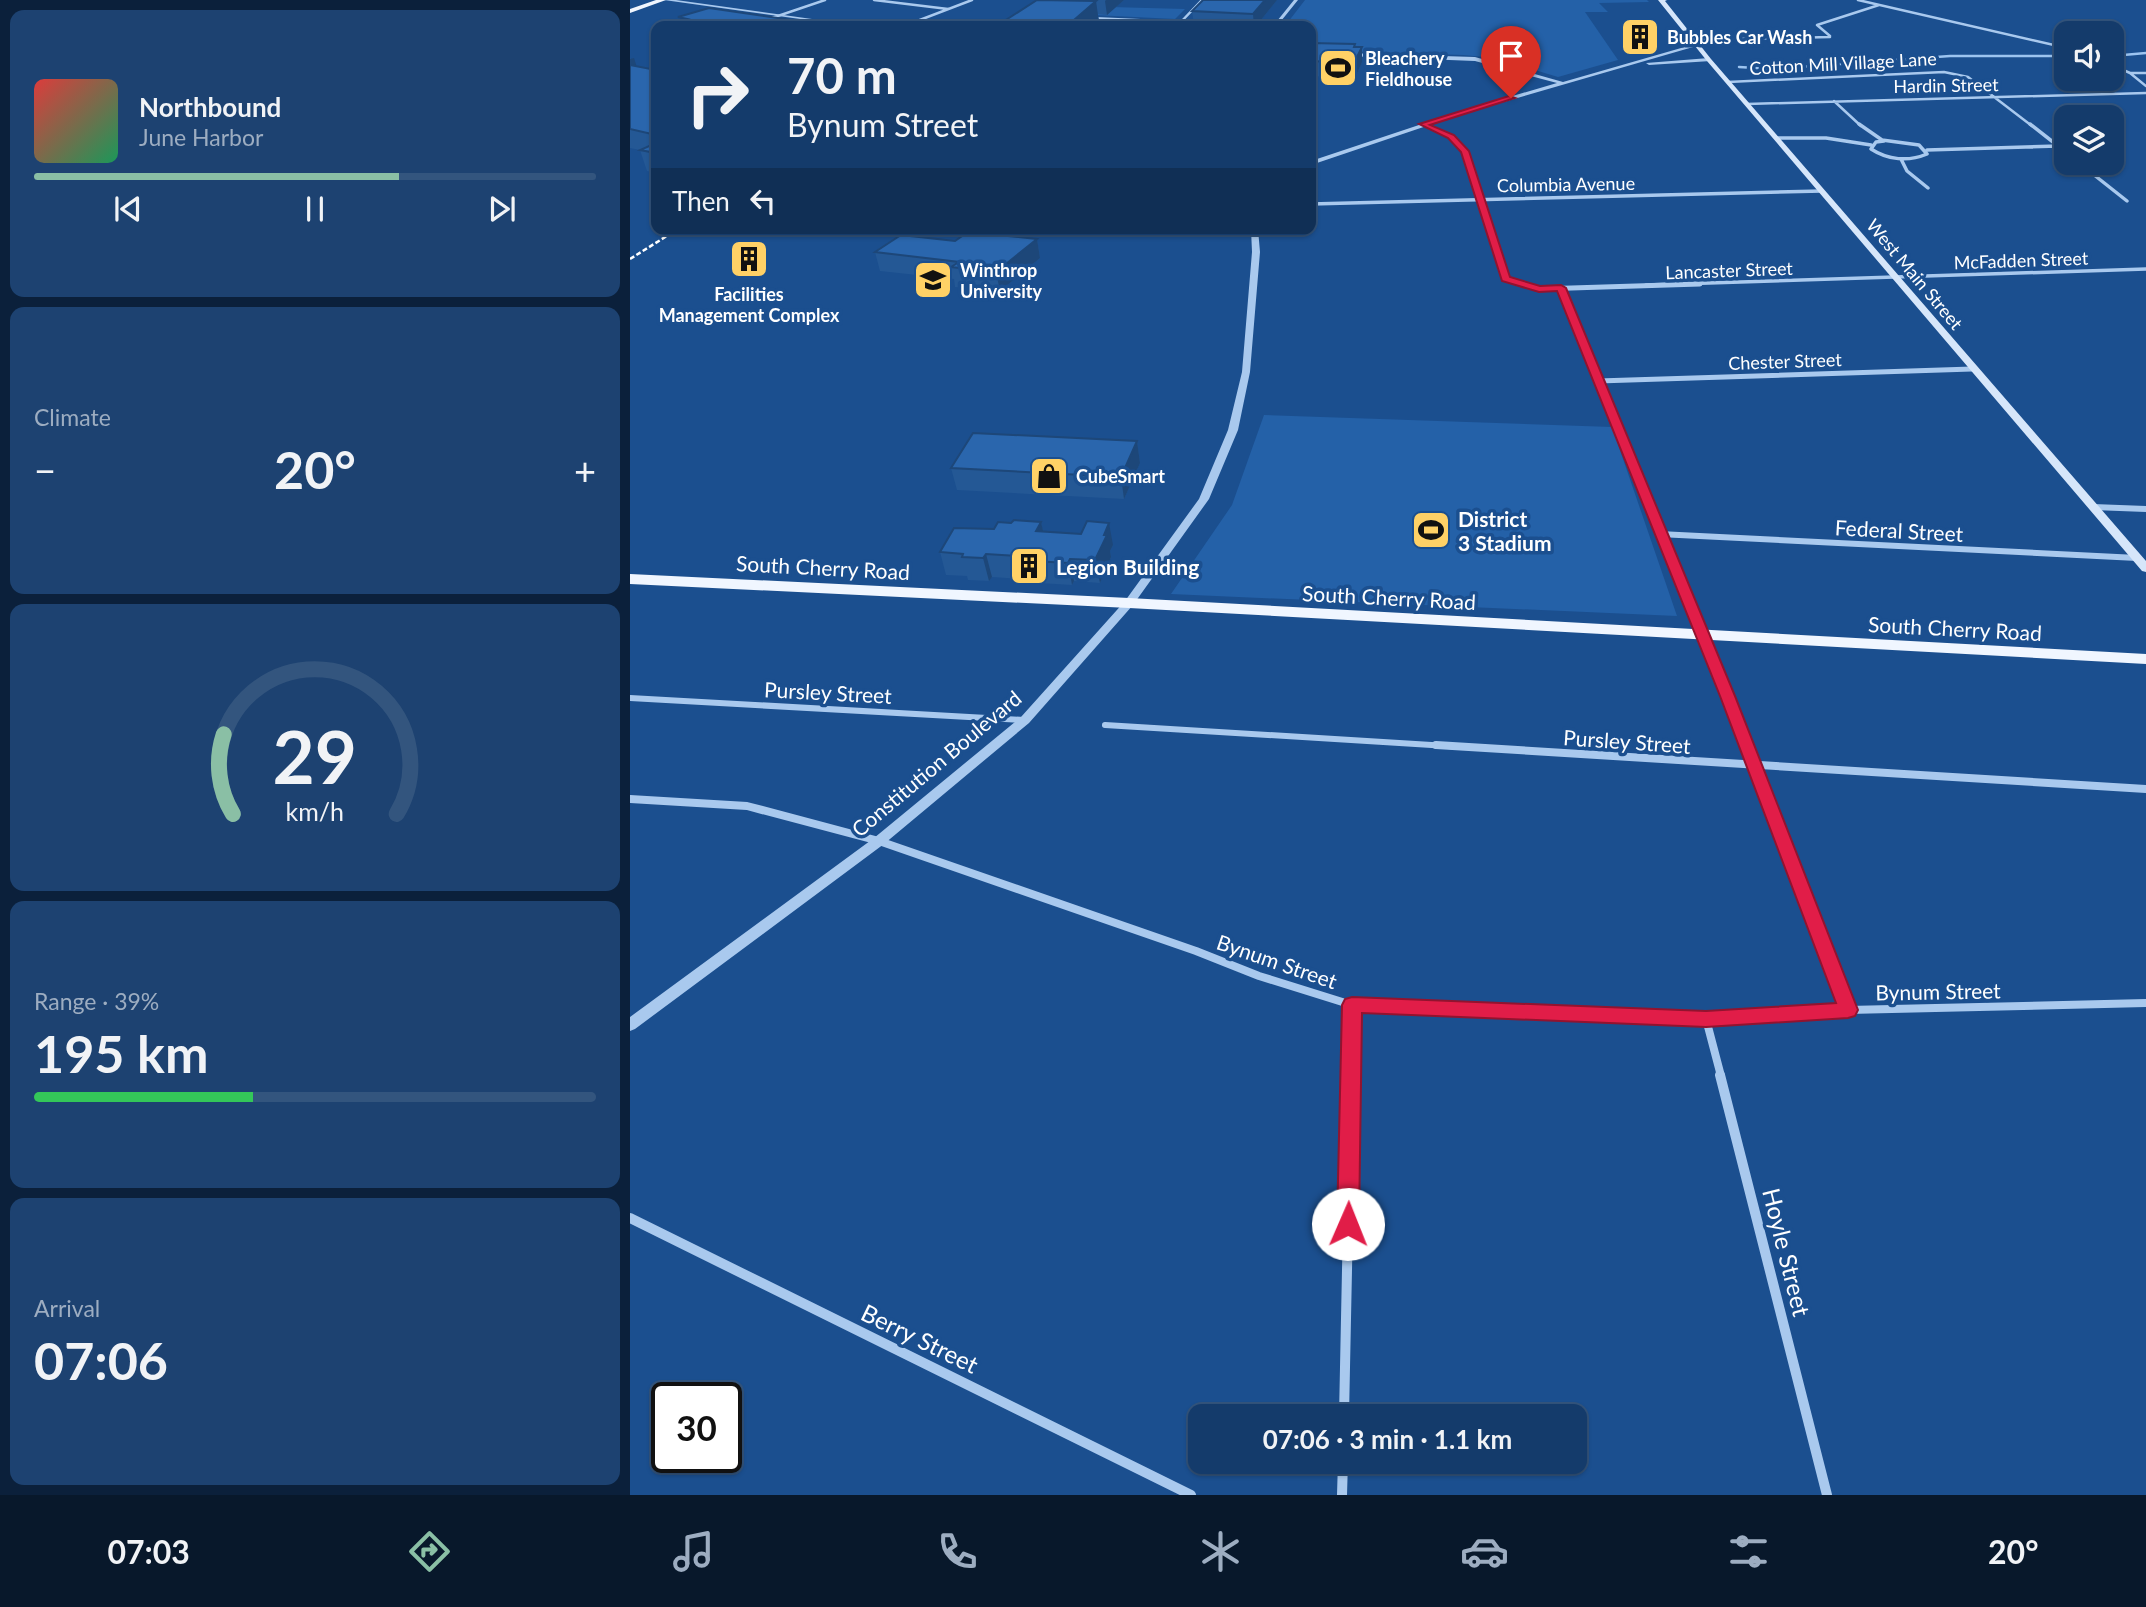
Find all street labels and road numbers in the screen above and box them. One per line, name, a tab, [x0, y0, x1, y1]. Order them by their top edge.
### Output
street label: Cotton Mill Village Lane	[1749, 47, 1937, 79]
street label: Hardin Street	[1893, 73, 1999, 97]
street label: Columbia Avenue	[1497, 172, 1635, 196]
street label: West Main Street	[1862, 214, 1968, 334]
street label: McFadden Street	[1953, 247, 2089, 273]
street label: Lancaster Street	[1665, 257, 1794, 283]
street label: Chester Street	[1728, 348, 1843, 374]
street label: Federal Street	[1834, 514, 1964, 546]
street label: South Cherry Road	[735, 550, 911, 584]
street label: South Cherry Road	[1301, 580, 1477, 614]
street label: South Cherry Road	[1867, 611, 2043, 645]
street label: Pursley Street	[764, 676, 893, 708]
street label: Constitution Boulevard	[846, 685, 1026, 841]
street label: Pursley Street	[1562, 724, 1692, 758]
street label: Bynum Street	[1214, 929, 1341, 993]
street label: Bynum Street	[1875, 977, 2001, 1005]
street label: Hoyle Street	[1757, 1185, 1817, 1320]
street label: Berry Street	[857, 1297, 984, 1379]

